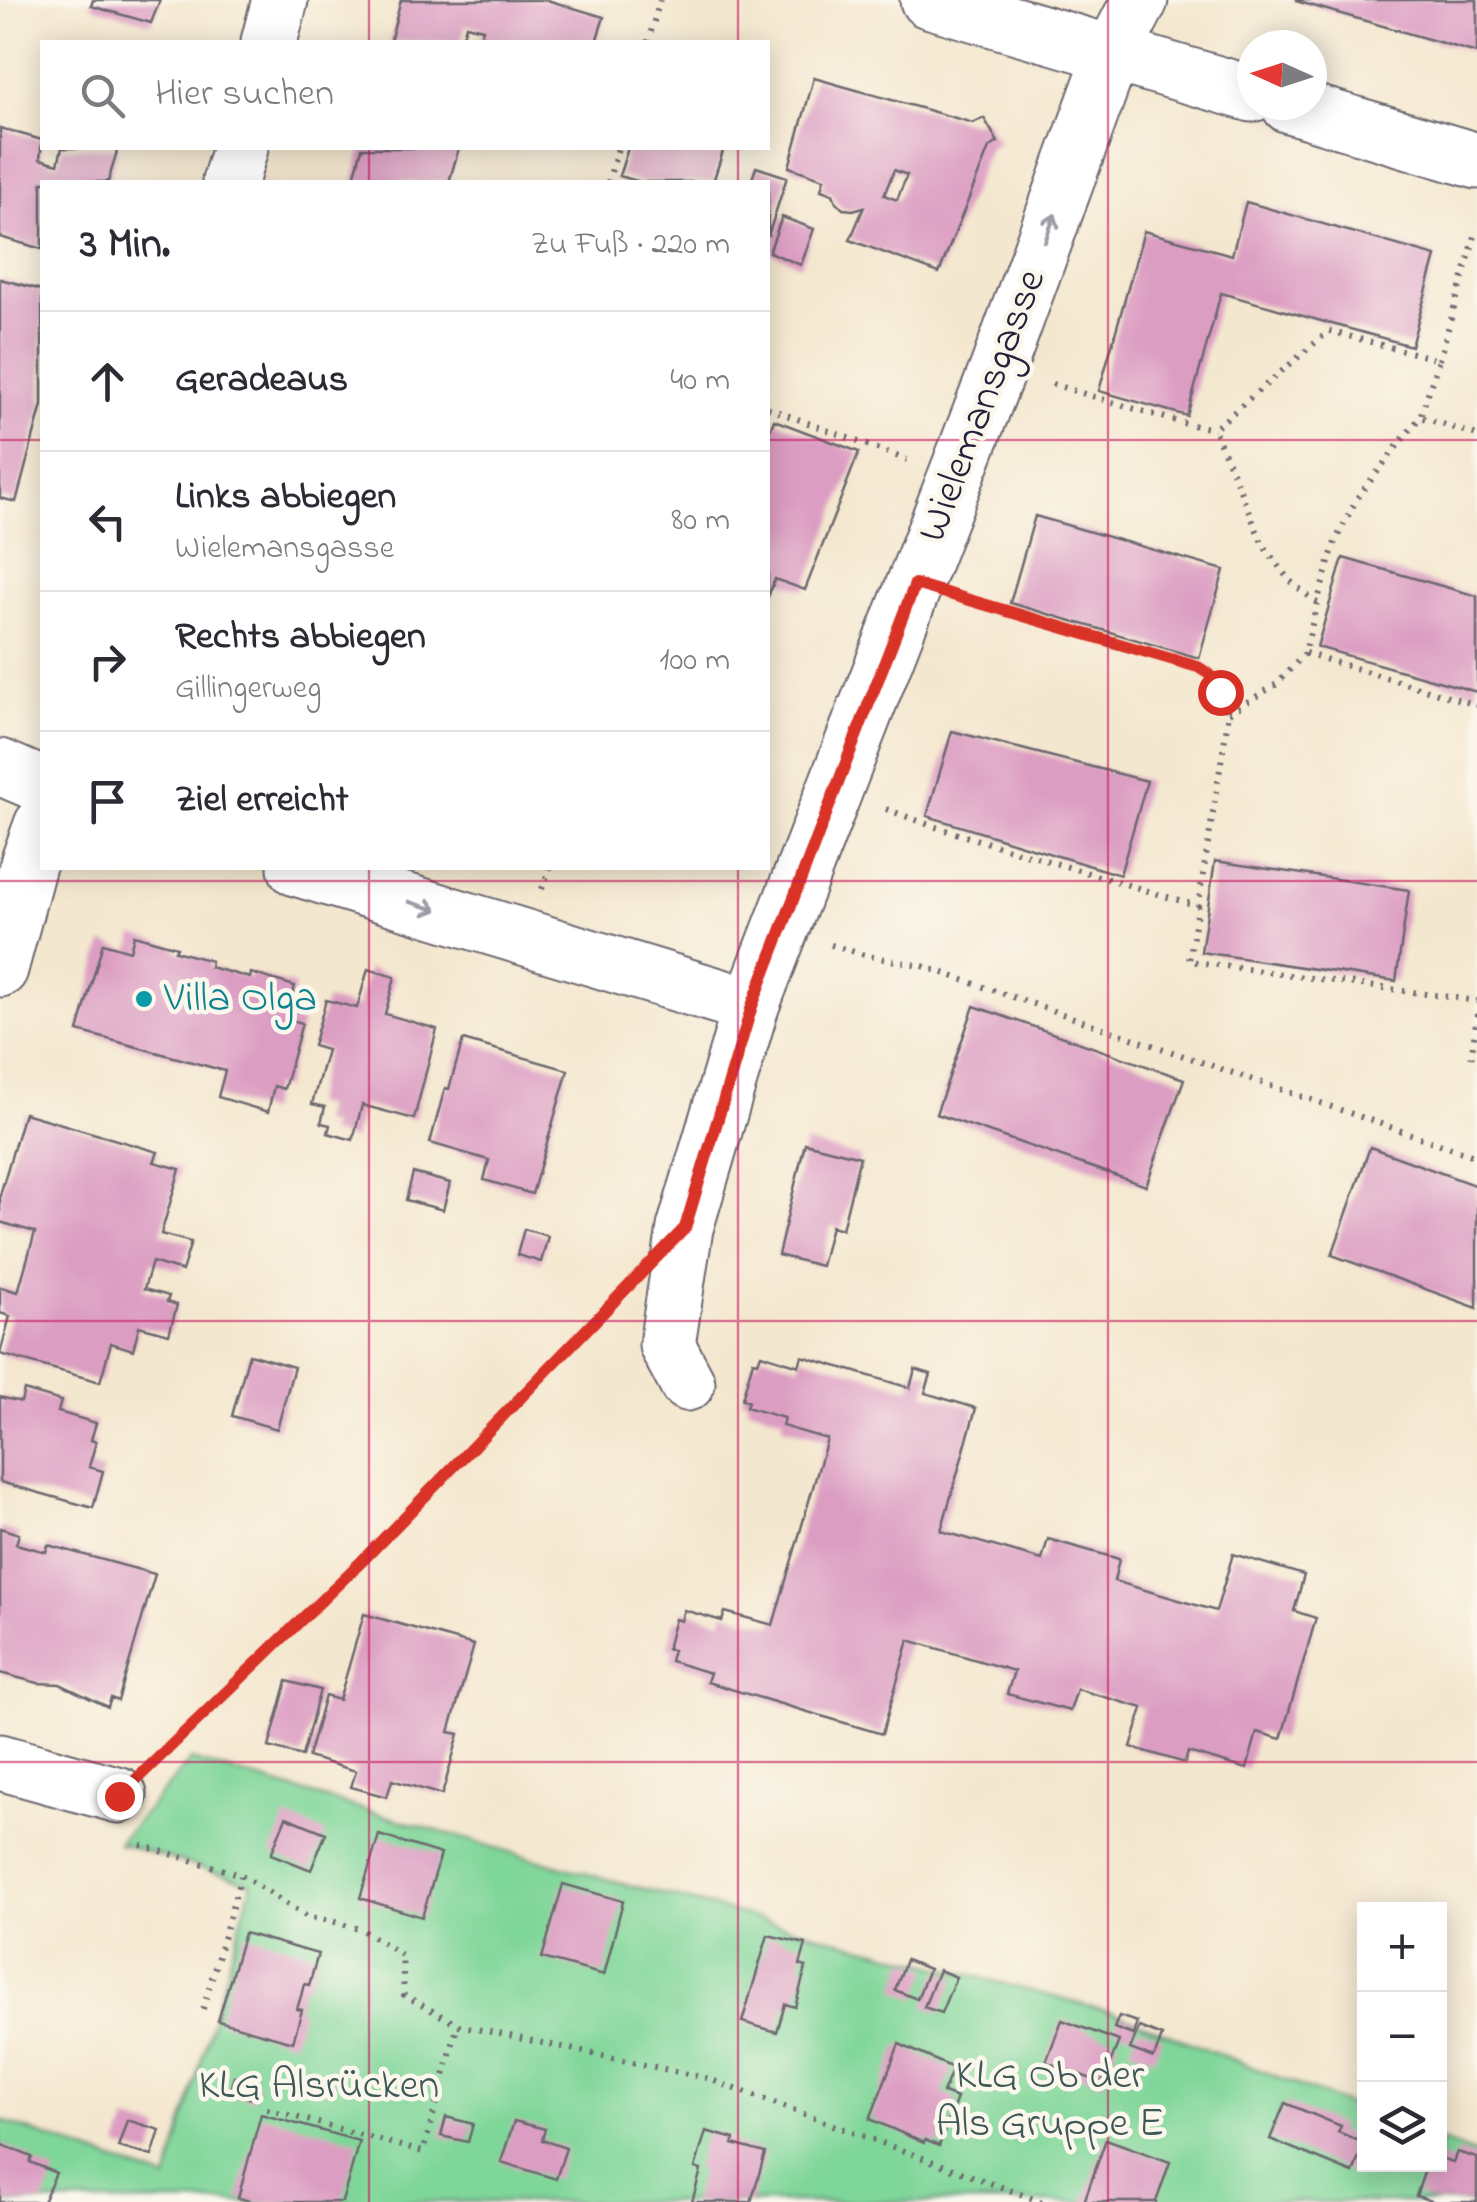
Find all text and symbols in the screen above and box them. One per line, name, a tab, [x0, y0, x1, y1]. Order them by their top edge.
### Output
north arrow	[1237, 30, 1327, 120]
search box	[40, 40, 770, 150]
text: Hier suchen	[155, 67, 334, 123]
icon: search	[75, 68, 130, 123]
one-way arrow	[1042, 214, 1060, 245]
text: 3 Min.	[80, 215, 170, 276]
text: Zu Fuß · 220 m	[531, 222, 730, 269]
street label: Wielemansgasse	[903, 261, 1063, 551]
text: Geradeaus	[175, 353, 348, 409]
icon: ahead	[80, 354, 135, 409]
text: 40 m	[670, 358, 730, 405]
text: Links abbiegen	[175, 470, 396, 526]
icon: left	[80, 494, 135, 549]
text: 80 m	[671, 498, 730, 545]
text: Wielemansgasse	[175, 526, 394, 573]
text: Rechts abbiegen	[175, 610, 426, 666]
icon: right	[80, 634, 135, 689]
text: 100 m	[659, 638, 730, 685]
text: Gillingerweg	[175, 666, 322, 713]
route start	[1198, 670, 1244, 716]
text: Ziel erreicht	[175, 773, 348, 829]
icon: arrive	[80, 774, 135, 829]
one-way arrow	[407, 898, 438, 916]
place label: Villa Olga	[163, 969, 317, 1030]
marker: Villa Olga	[133, 988, 155, 1010]
route end	[97, 1774, 143, 1820]
map controls	[1357, 1902, 1447, 2172]
button: +	[1357, 1902, 1447, 1992]
button: −	[1357, 1992, 1447, 2082]
park label: KLG Ob der Als Gruppe E	[936, 2046, 1164, 2155]
park label: KLG Alsrücken	[199, 2056, 439, 2117]
button: layers	[1357, 2082, 1447, 2172]

